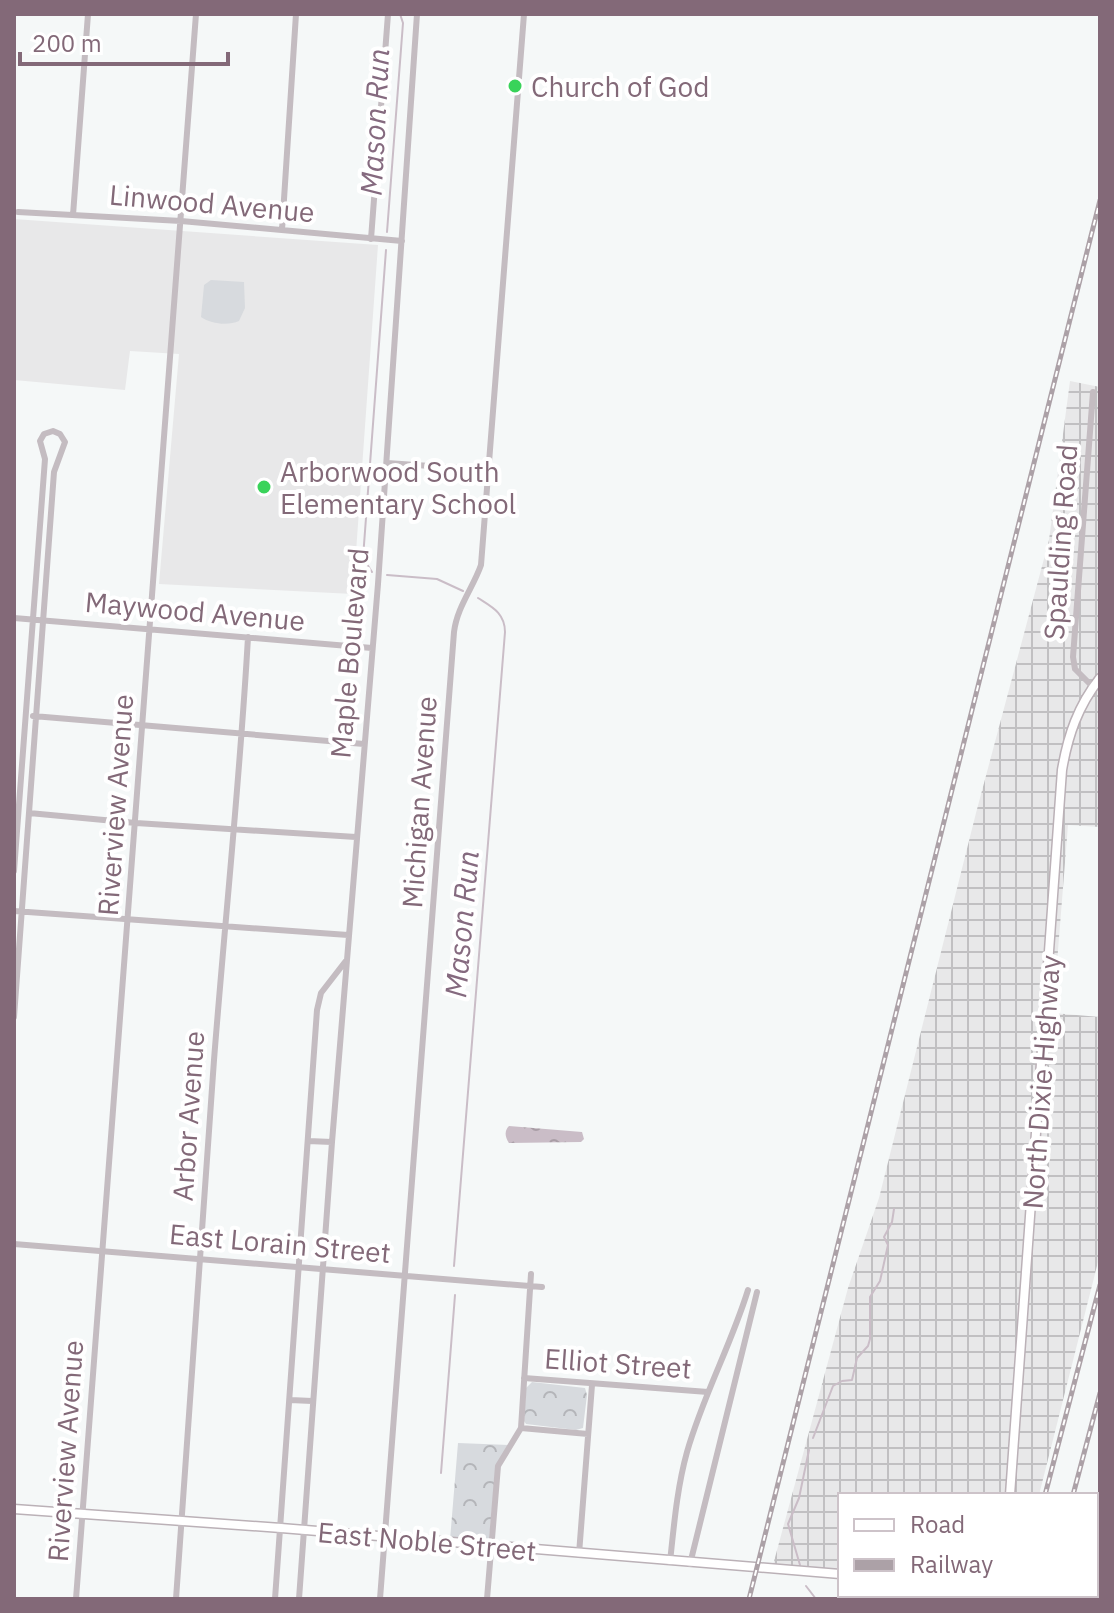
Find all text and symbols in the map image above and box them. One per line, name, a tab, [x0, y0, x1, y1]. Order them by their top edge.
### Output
scale bar	[20, 16, 228, 66]
text: 200 m	[32, 27, 102, 59]
water label: Mason Run	[351, 47, 397, 197]
place label: Church of God	[531, 68, 710, 105]
marker: Church of God	[506, 77, 524, 95]
street label: Linwood Avenue	[108, 176, 316, 230]
street label: Spaulding Road	[1035, 443, 1085, 641]
place label: Arborwood South Elementary School	[280, 453, 516, 522]
marker: Arborwood South Elementary School	[255, 478, 273, 496]
street label: Maple Boulevard	[321, 546, 377, 760]
street label: Maywood Avenue	[84, 583, 306, 639]
street label: Riverview Avenue	[89, 693, 141, 917]
street label: Michigan Avenue	[393, 695, 445, 909]
water label: Mason Run	[435, 849, 487, 999]
street label: North Dixie Highway	[1014, 954, 1068, 1210]
street label: Arbor Avenue	[164, 1030, 212, 1202]
street label: East Lorain Street	[168, 1215, 392, 1271]
street label: Riverview Avenue	[39, 1339, 91, 1563]
street label: Elliot Street	[543, 1339, 693, 1387]
legend	[838, 1493, 1098, 1597]
text: Road	[910, 1508, 965, 1540]
street label: East Noble Street	[316, 1513, 538, 1569]
text: Railway	[910, 1548, 993, 1580]

